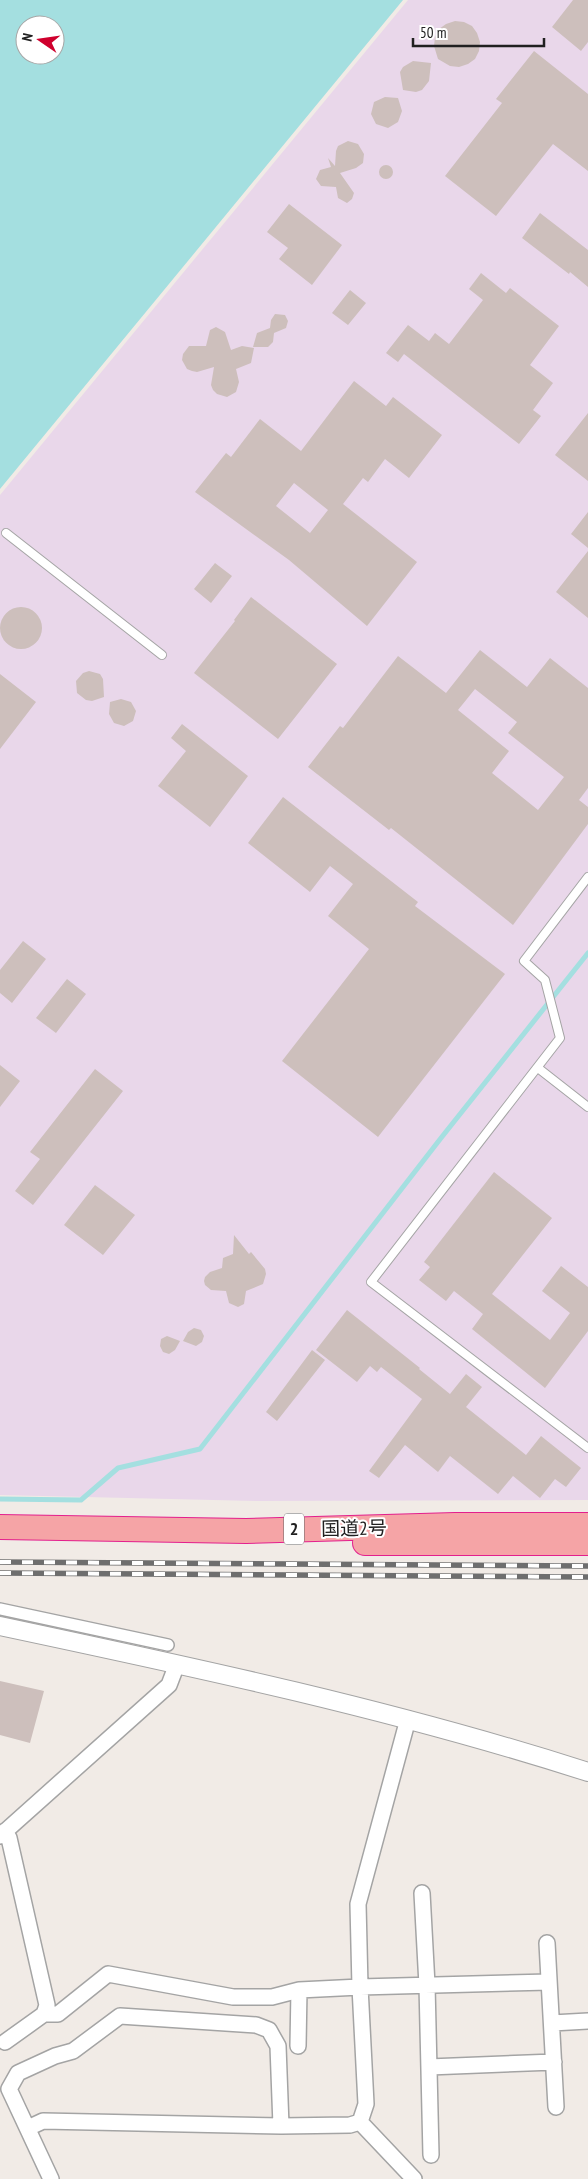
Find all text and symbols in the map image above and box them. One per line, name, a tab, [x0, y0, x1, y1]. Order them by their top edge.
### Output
north arrow	[15, 15, 65, 65]
scale bar	[413, 15, 544, 47]
text: 50 m	[420, 23, 446, 42]
text: N	[18, 31, 37, 43]
road number: 2	[284, 1514, 304, 1545]
street label: 国道2号	[321, 1515, 387, 1541]

